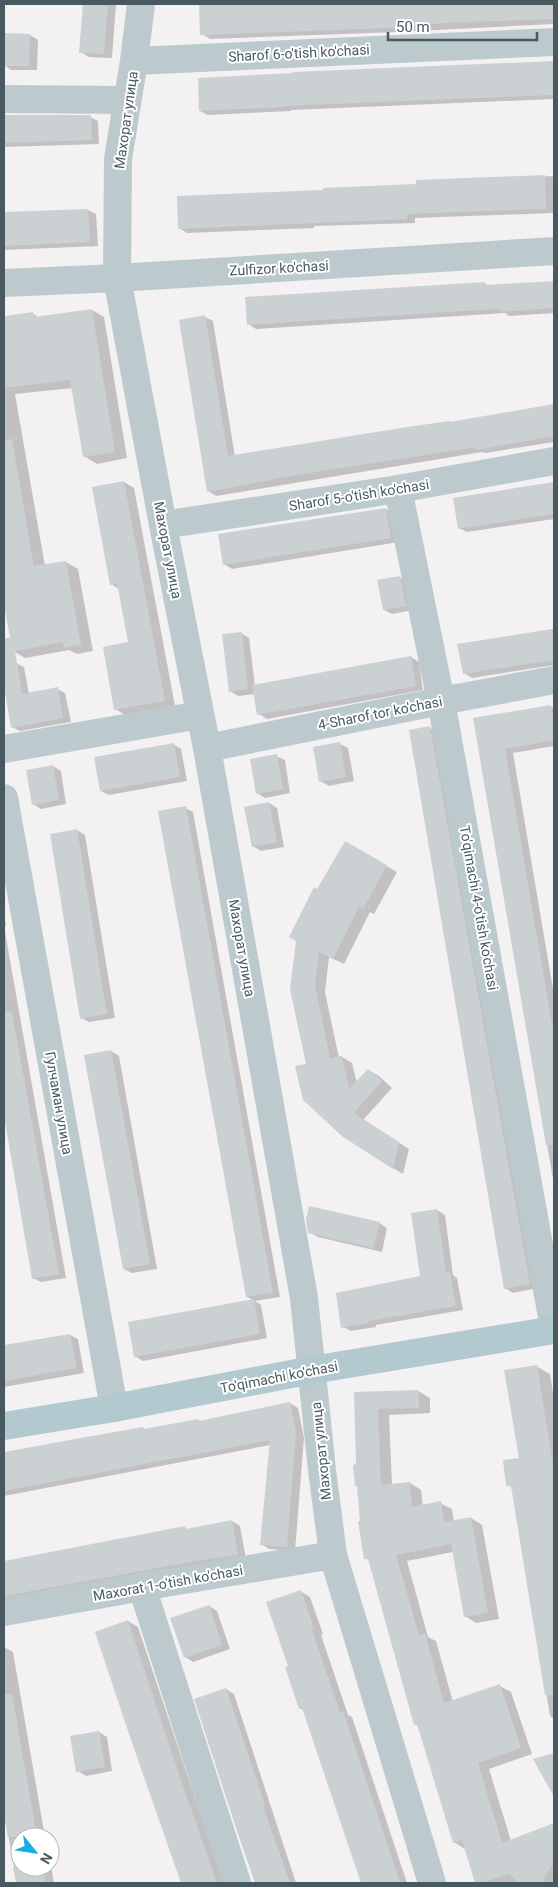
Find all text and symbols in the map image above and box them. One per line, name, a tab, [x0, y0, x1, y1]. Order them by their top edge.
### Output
scale bar	[388, 10, 537, 42]
text: 50 m	[396, 18, 430, 36]
street label: Sharof 6-o'tish ko'chasi	[228, 41, 370, 65]
street label: Махорат улица	[111, 70, 141, 170]
street label: Zulfizor ko'chasi	[229, 257, 329, 279]
street label: Sharof 5-o'tish ko'chasi	[288, 476, 430, 514]
street label: Махорат улица	[151, 500, 185, 600]
street label: 4-Sharof tor ko'chasi	[316, 693, 444, 733]
street label: To'qimachi 4-o'tish ko'chasi	[457, 824, 501, 992]
street label: Махорат улица	[226, 898, 258, 998]
street label: Гулчаман улица	[42, 1050, 76, 1156]
street label: To'qimachi ko'chasi	[219, 1358, 339, 1396]
street label: Махорат улица	[308, 1401, 334, 1501]
street label: Maxorat 1-o'tish ko'chasi	[92, 1562, 244, 1604]
north arrow	[10, 1827, 60, 1877]
text: N	[37, 1850, 56, 1867]

